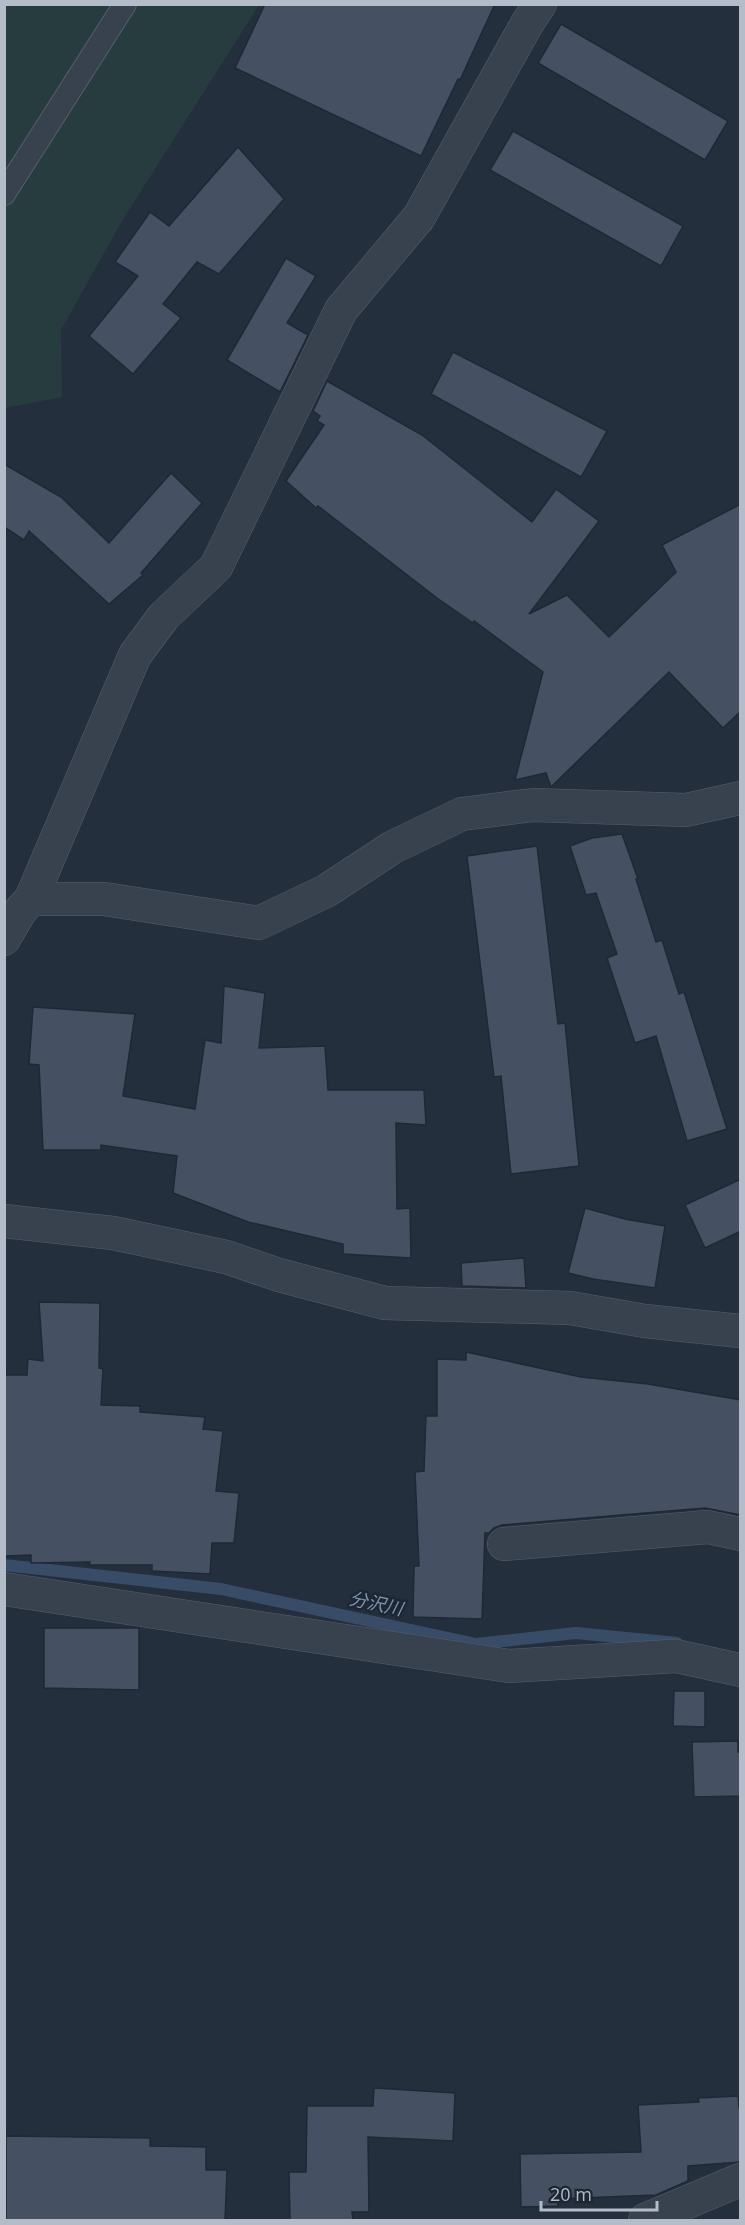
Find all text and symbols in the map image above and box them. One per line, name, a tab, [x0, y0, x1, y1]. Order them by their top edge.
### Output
water label: 分沢川	[347, 1586, 407, 1621]
scale bar	[541, 2174, 656, 2212]
text: 20 m	[550, 2182, 592, 2206]

